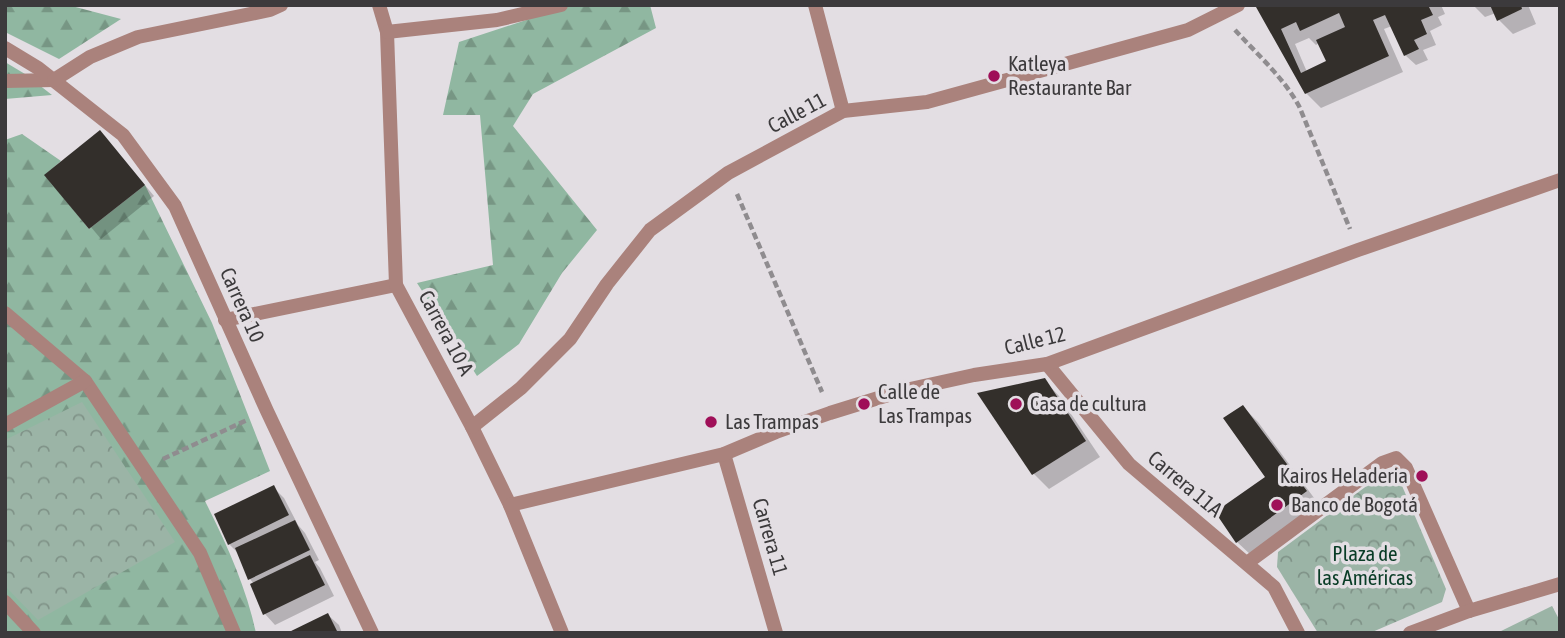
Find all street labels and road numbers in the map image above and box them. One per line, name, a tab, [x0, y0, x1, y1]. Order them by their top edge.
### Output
street label: Calle 11	[763, 87, 830, 137]
street label: Carrera 10	[216, 263, 270, 346]
street label: Carrera 10 A	[415, 286, 480, 380]
street label: Calle 12	[1002, 321, 1068, 359]
street label: Carrera 11A	[1144, 445, 1228, 522]
street label: Carrera 11	[748, 495, 793, 578]

